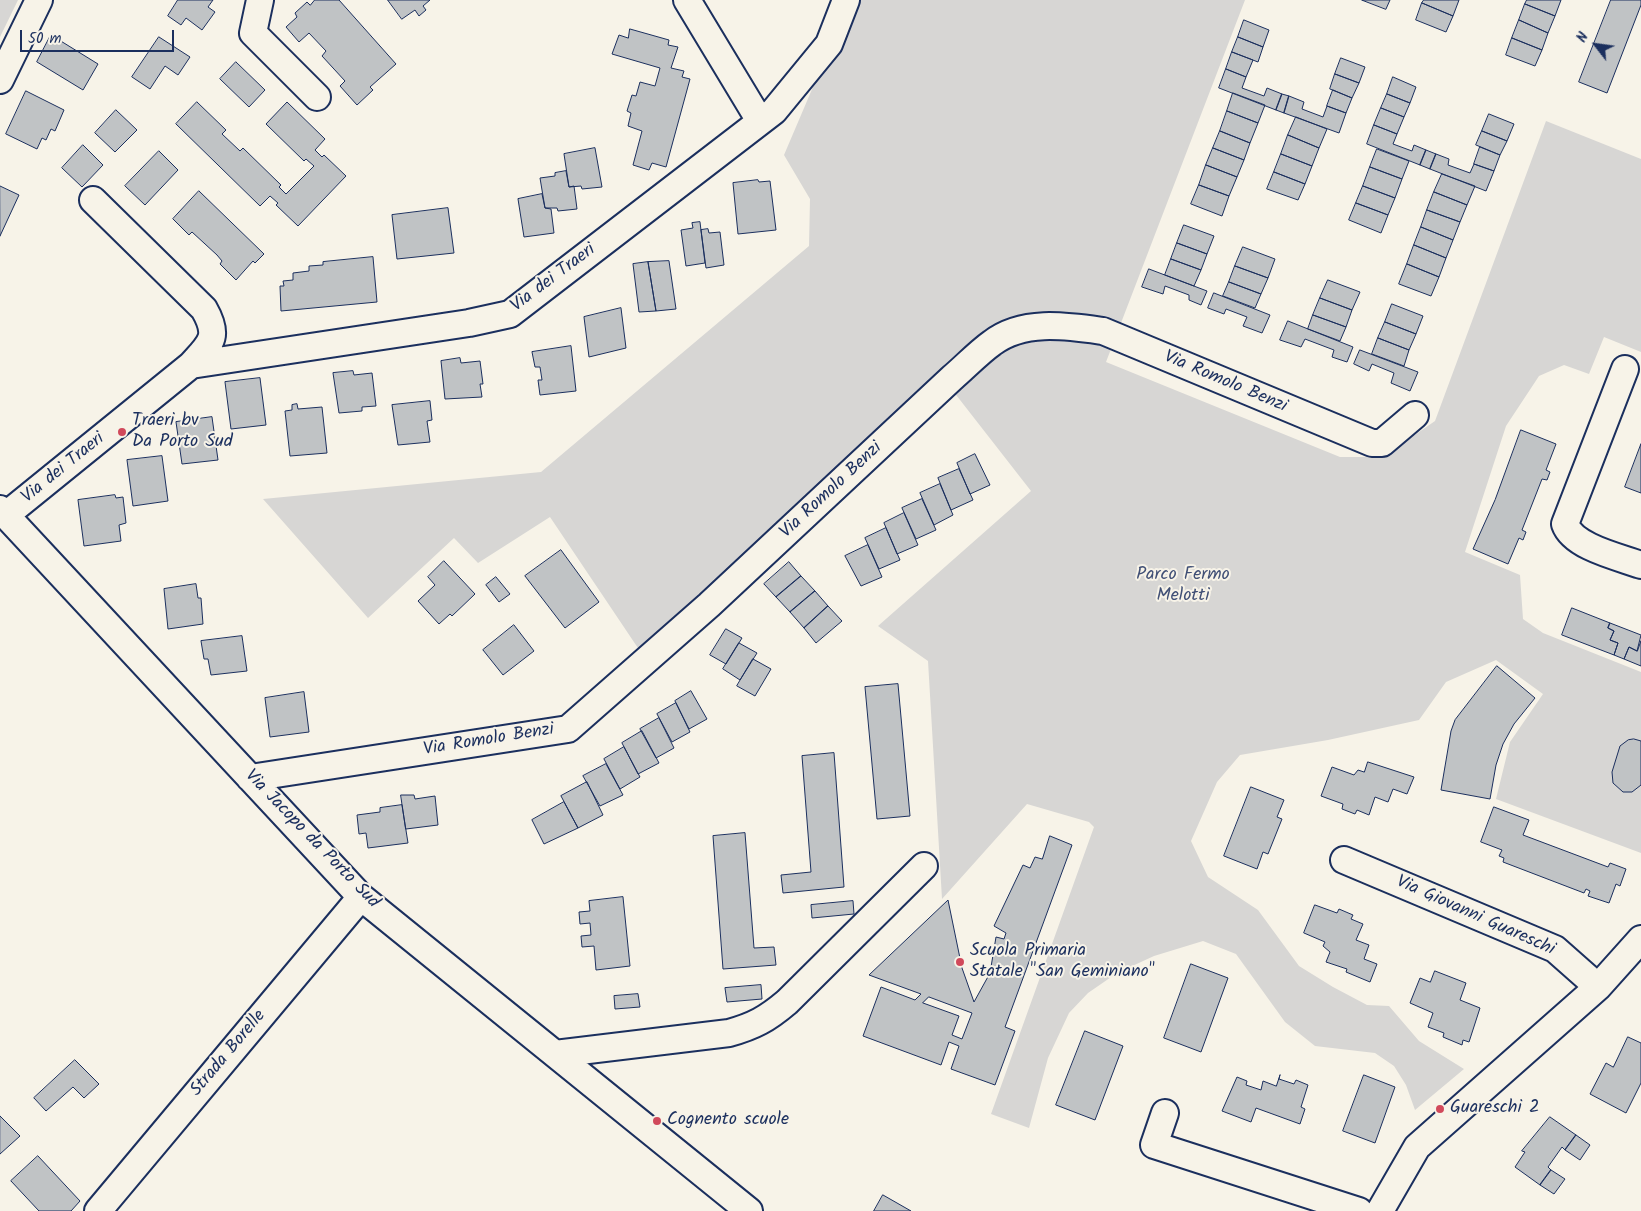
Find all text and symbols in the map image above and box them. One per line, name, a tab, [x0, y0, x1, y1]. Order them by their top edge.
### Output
scale bar	[22, 20, 176, 52]
north arrow	[1571, 20, 1621, 70]
text: 50 m	[28, 27, 62, 51]
text: N	[1571, 28, 1595, 47]
street label: Via dei Traeri	[507, 240, 601, 318]
street label: Via Romolo Benzi	[1160, 347, 1290, 419]
place label: Traeri bv Da Porto Sud	[132, 411, 233, 454]
marker: Traeri bv Da Porto Sud	[116, 426, 128, 438]
street label: Via dei Traeri	[18, 429, 110, 509]
street label: Via Romolo Benzi	[776, 438, 888, 544]
park label: Parco Fermo Melotti	[1136, 565, 1230, 608]
street label: Via Romolo Benzi	[422, 720, 556, 762]
street label: Via Jacopo da Porto Sud	[239, 766, 383, 914]
street label: Via Giovanni Guareschi	[1392, 872, 1558, 962]
place label: Scuola Primaria Statale "San Geminiano"	[970, 941, 1155, 984]
marker: Scuola Primaria Statale "San Geminiano"	[954, 956, 966, 968]
street label: Strada Borelle	[187, 1006, 271, 1102]
place label: Guareschi 2	[1450, 1098, 1539, 1120]
marker: Guareschi 2	[1434, 1103, 1446, 1115]
place label: Cognento scuole	[667, 1110, 789, 1132]
marker: Cognento scuole	[651, 1115, 663, 1127]

